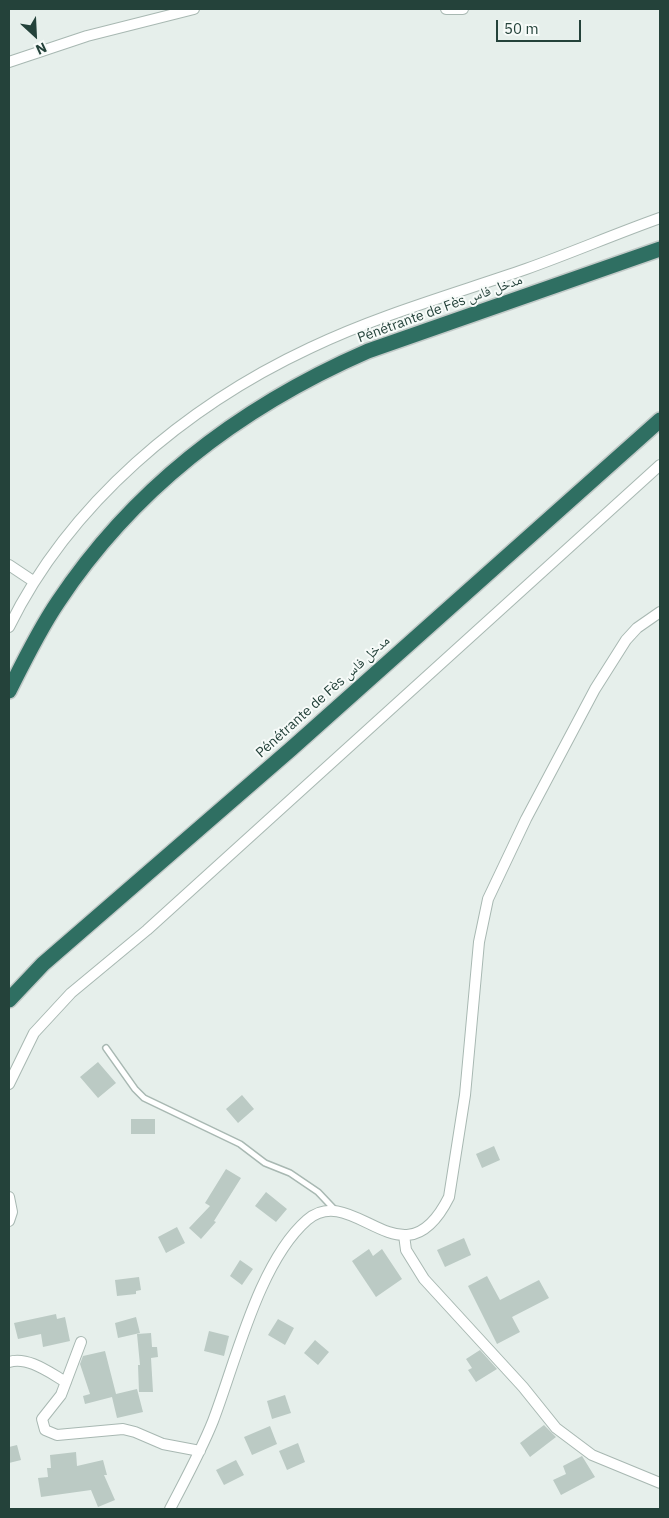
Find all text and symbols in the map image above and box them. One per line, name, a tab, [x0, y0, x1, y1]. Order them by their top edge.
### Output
north arrow	[10, 10, 60, 60]
scale bar	[499, 10, 584, 42]
text: 50 m	[504, 19, 539, 38]
text: N	[33, 38, 50, 59]
street label: Pénétrante de Fès مدخل فاس	[355, 271, 525, 347]
street label: Pénétrante de Fès مدخل فاس	[253, 632, 393, 762]

